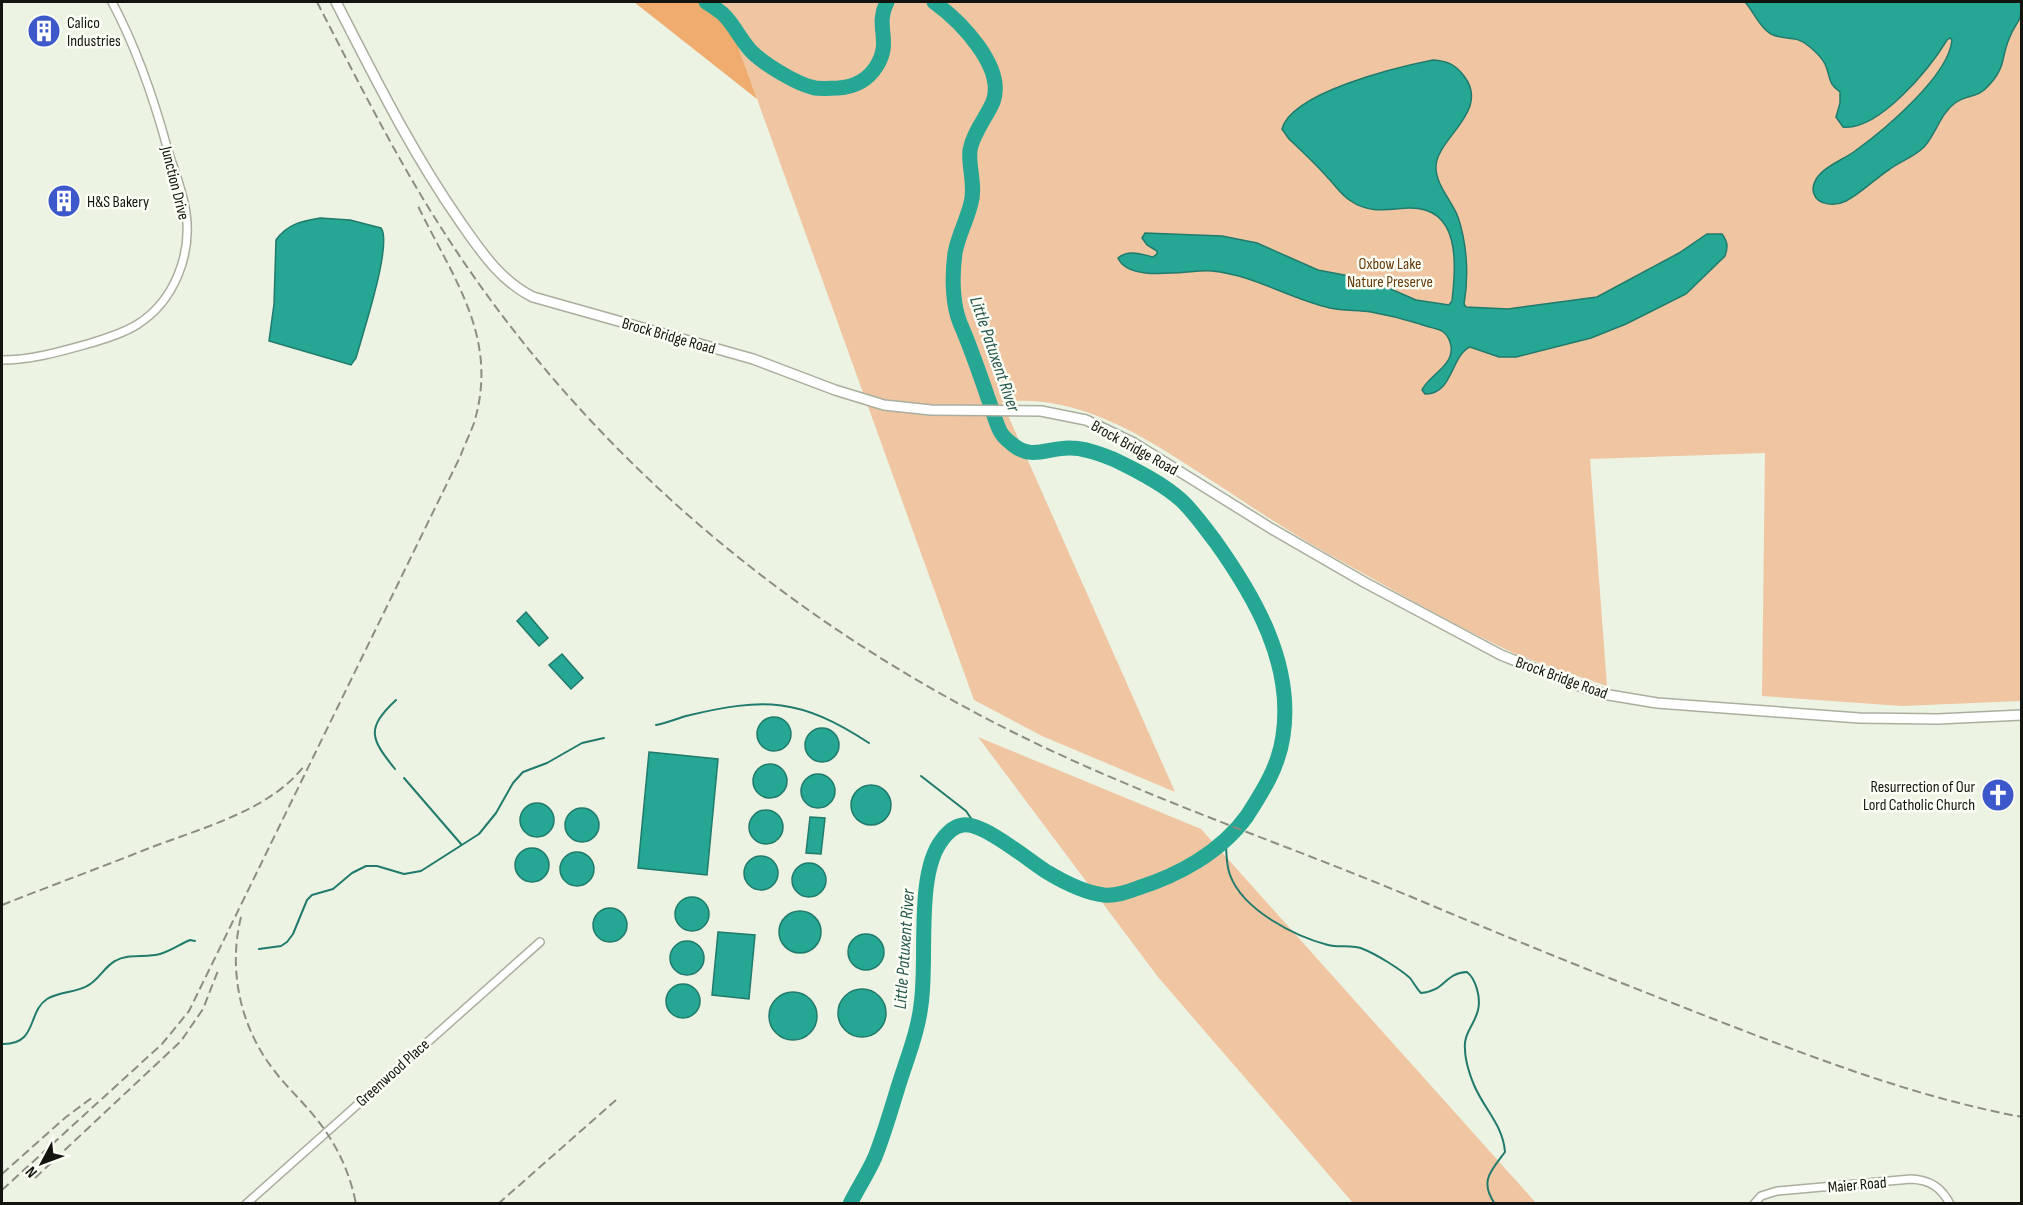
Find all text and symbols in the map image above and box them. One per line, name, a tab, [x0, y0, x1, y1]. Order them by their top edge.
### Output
building icon: Calico Industries	[26, 13, 62, 49]
place label: Calico Industries	[67, 14, 121, 51]
street label: Junction Drive	[156, 144, 193, 222]
building icon: H&S Bakery	[46, 183, 82, 219]
place label: H&S Bakery	[87, 193, 149, 212]
park label: Oxbow Lake Nature Preserve	[1347, 255, 1433, 292]
water label: Little Patuxent River	[965, 294, 1024, 415]
street label: Brock Bridge Road	[620, 314, 718, 359]
street label: Brock Bridge Road	[1087, 417, 1181, 480]
street label: Brock Bridge Road	[1513, 653, 1610, 704]
church icon: Resurrection of Our Lord Catholic Church	[1980, 777, 2016, 813]
place label: Resurrection of Our Lord Catholic Church	[1863, 778, 1975, 815]
water label: Little Patuxent River	[890, 887, 919, 1010]
street label: Greenwood Place	[352, 1035, 434, 1111]
north arrow	[12, 1133, 72, 1193]
text: N	[22, 1162, 42, 1181]
street label: Maier Road	[1827, 1173, 1887, 1198]

